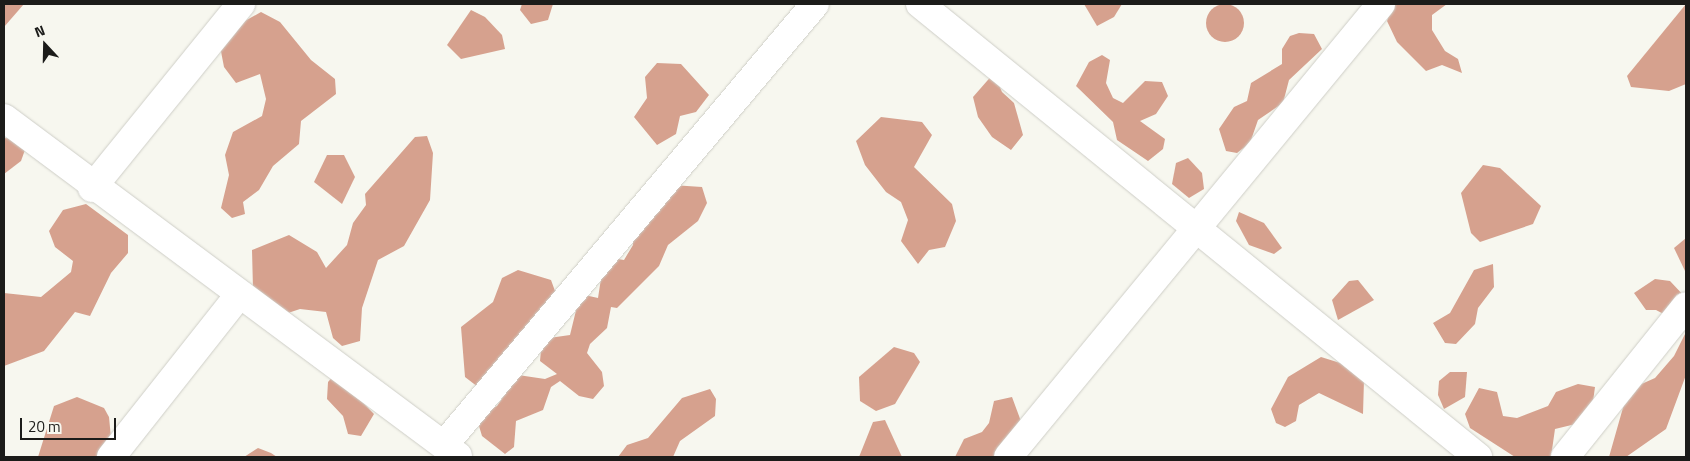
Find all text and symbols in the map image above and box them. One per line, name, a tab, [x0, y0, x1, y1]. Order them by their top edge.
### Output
text: N	[31, 19, 48, 42]
north arrow	[20, 20, 70, 70]
scale bar	[22, 408, 119, 440]
text: 20 m	[28, 415, 61, 438]

